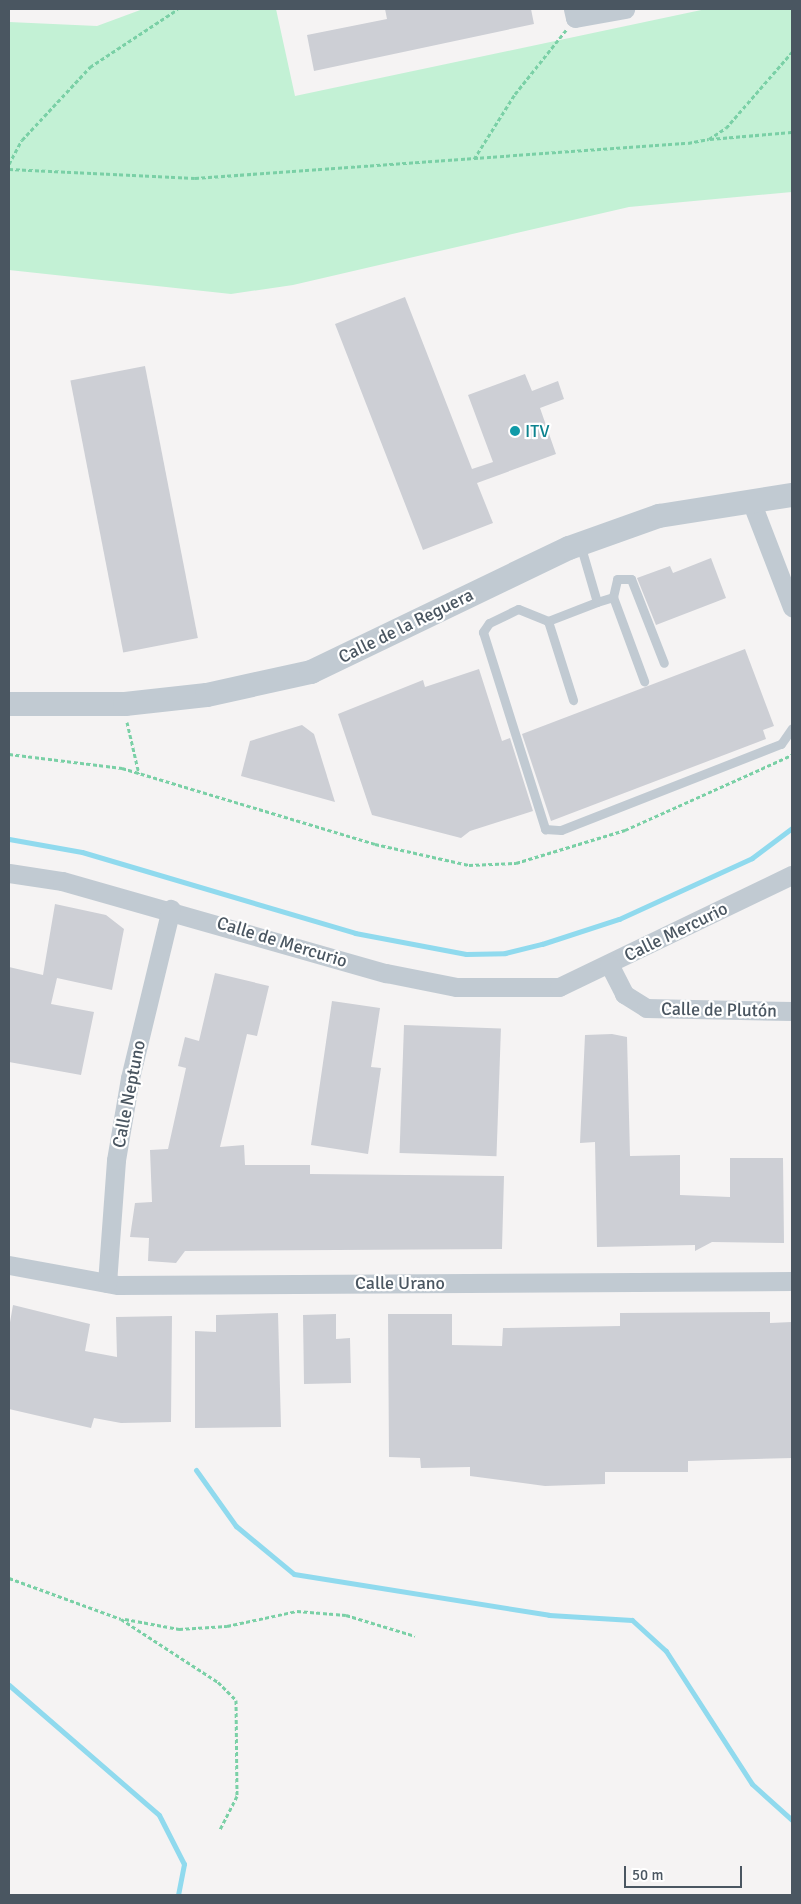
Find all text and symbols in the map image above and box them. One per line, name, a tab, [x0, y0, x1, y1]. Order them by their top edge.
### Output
place label: ITV	[525, 420, 549, 442]
marker: ITV	[509, 425, 521, 437]
street label: Calle de la Reguera	[335, 584, 477, 668]
street label: Calle Mercurio	[621, 898, 731, 966]
street label: Calle de Mercurio	[214, 912, 350, 972]
street label: Calle de Plutón	[661, 998, 777, 1022]
street label: Calle Neptuno	[108, 1038, 150, 1150]
street label: Calle Urano	[355, 1272, 445, 1294]
scale bar	[626, 1856, 744, 1888]
text: 50 m	[632, 1866, 663, 1884]

